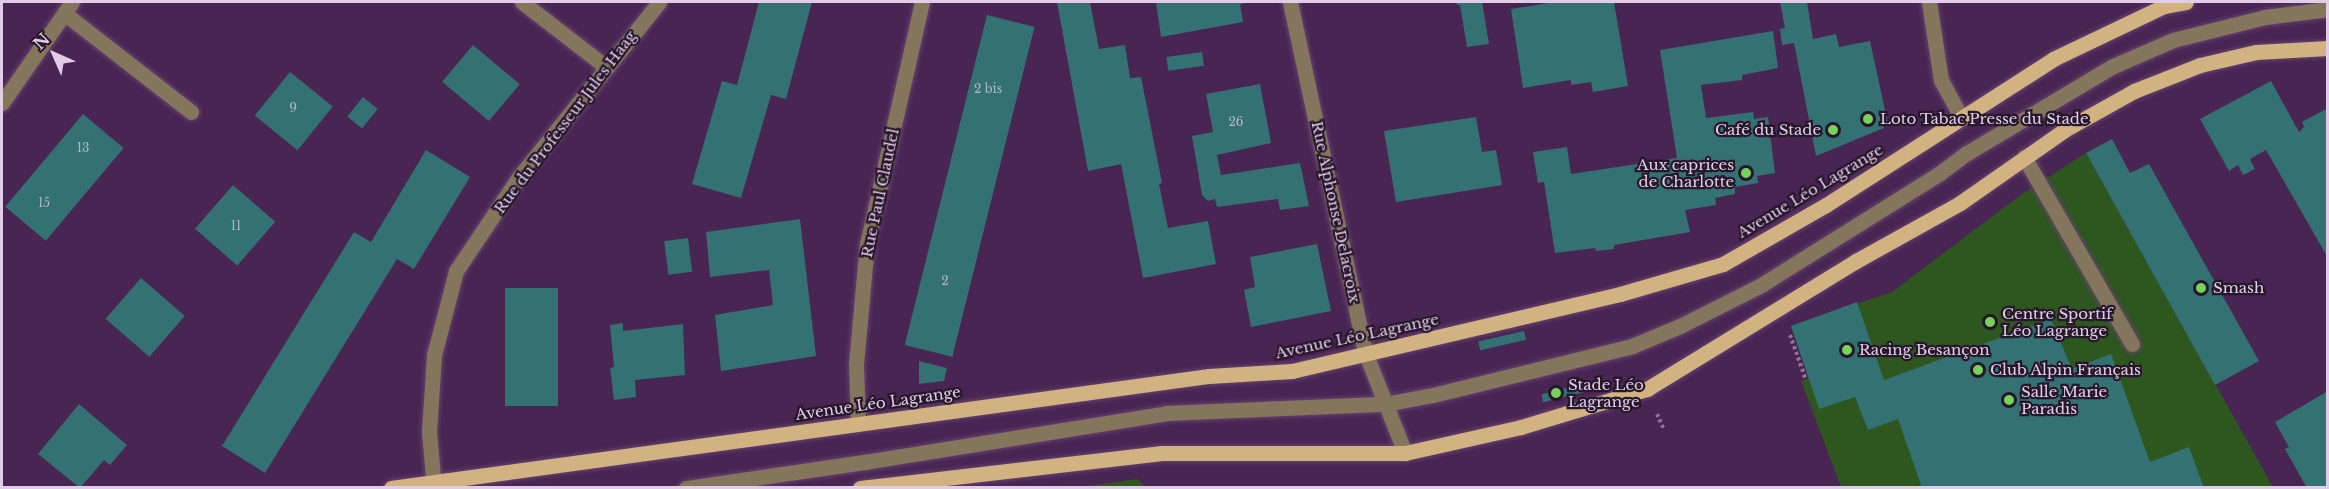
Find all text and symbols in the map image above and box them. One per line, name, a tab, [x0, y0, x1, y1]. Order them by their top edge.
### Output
north arrow	[24, 24, 84, 84]
street label: Rue du Professeur Jules Haag	[490, 27, 640, 217]
text: N	[29, 29, 54, 54]
house number: 2 bis	[974, 82, 1002, 96]
house number: 9	[289, 101, 297, 115]
place label: Loto Tabac Presse du Stade	[1880, 110, 2089, 128]
marker: Loto Tabac Presse du Stade	[1861, 112, 1875, 126]
house number: 26	[1228, 115, 1244, 129]
street label: Rue Alphonse Delacroix	[1308, 119, 1364, 305]
place label: Café du Stade	[1715, 121, 1821, 139]
marker: Café du Stade	[1826, 123, 1840, 137]
street label: Rue Paul Claudel	[858, 127, 902, 259]
street label: Avenue Léo Lagrange	[1734, 140, 1886, 242]
house number: 13	[77, 141, 89, 155]
place label: Aux caprices de Charlotte	[1637, 155, 1734, 190]
marker: Aux caprices de Charlotte	[1739, 166, 1753, 180]
house number: 15	[38, 196, 50, 210]
house number: 11	[231, 219, 241, 233]
house number: 2	[941, 274, 949, 288]
place label: Smash	[2213, 279, 2264, 297]
marker: Smash	[2194, 281, 2208, 295]
place label: Centre Sportif Léo Lagrange	[2002, 304, 2112, 339]
street label: Avenue Léo Lagrange	[1274, 310, 1440, 362]
marker: Centre Sportif Léo Lagrange	[1983, 315, 1997, 329]
place label: Racing Besançon	[1859, 341, 1990, 359]
marker: Racing Besançon	[1840, 343, 1854, 357]
place label: Club Alpin Français	[1990, 361, 2141, 379]
marker: Club Alpin Français	[1971, 363, 1985, 377]
place label: Stade Léo Lagrange	[1568, 375, 1644, 410]
street label: Avenue Léo Lagrange	[794, 382, 962, 424]
place label: Salle Marie Paradis	[2021, 382, 2107, 417]
marker: Stade Léo Lagrange	[1549, 386, 1563, 400]
marker: Salle Marie Paradis	[2002, 393, 2016, 407]

